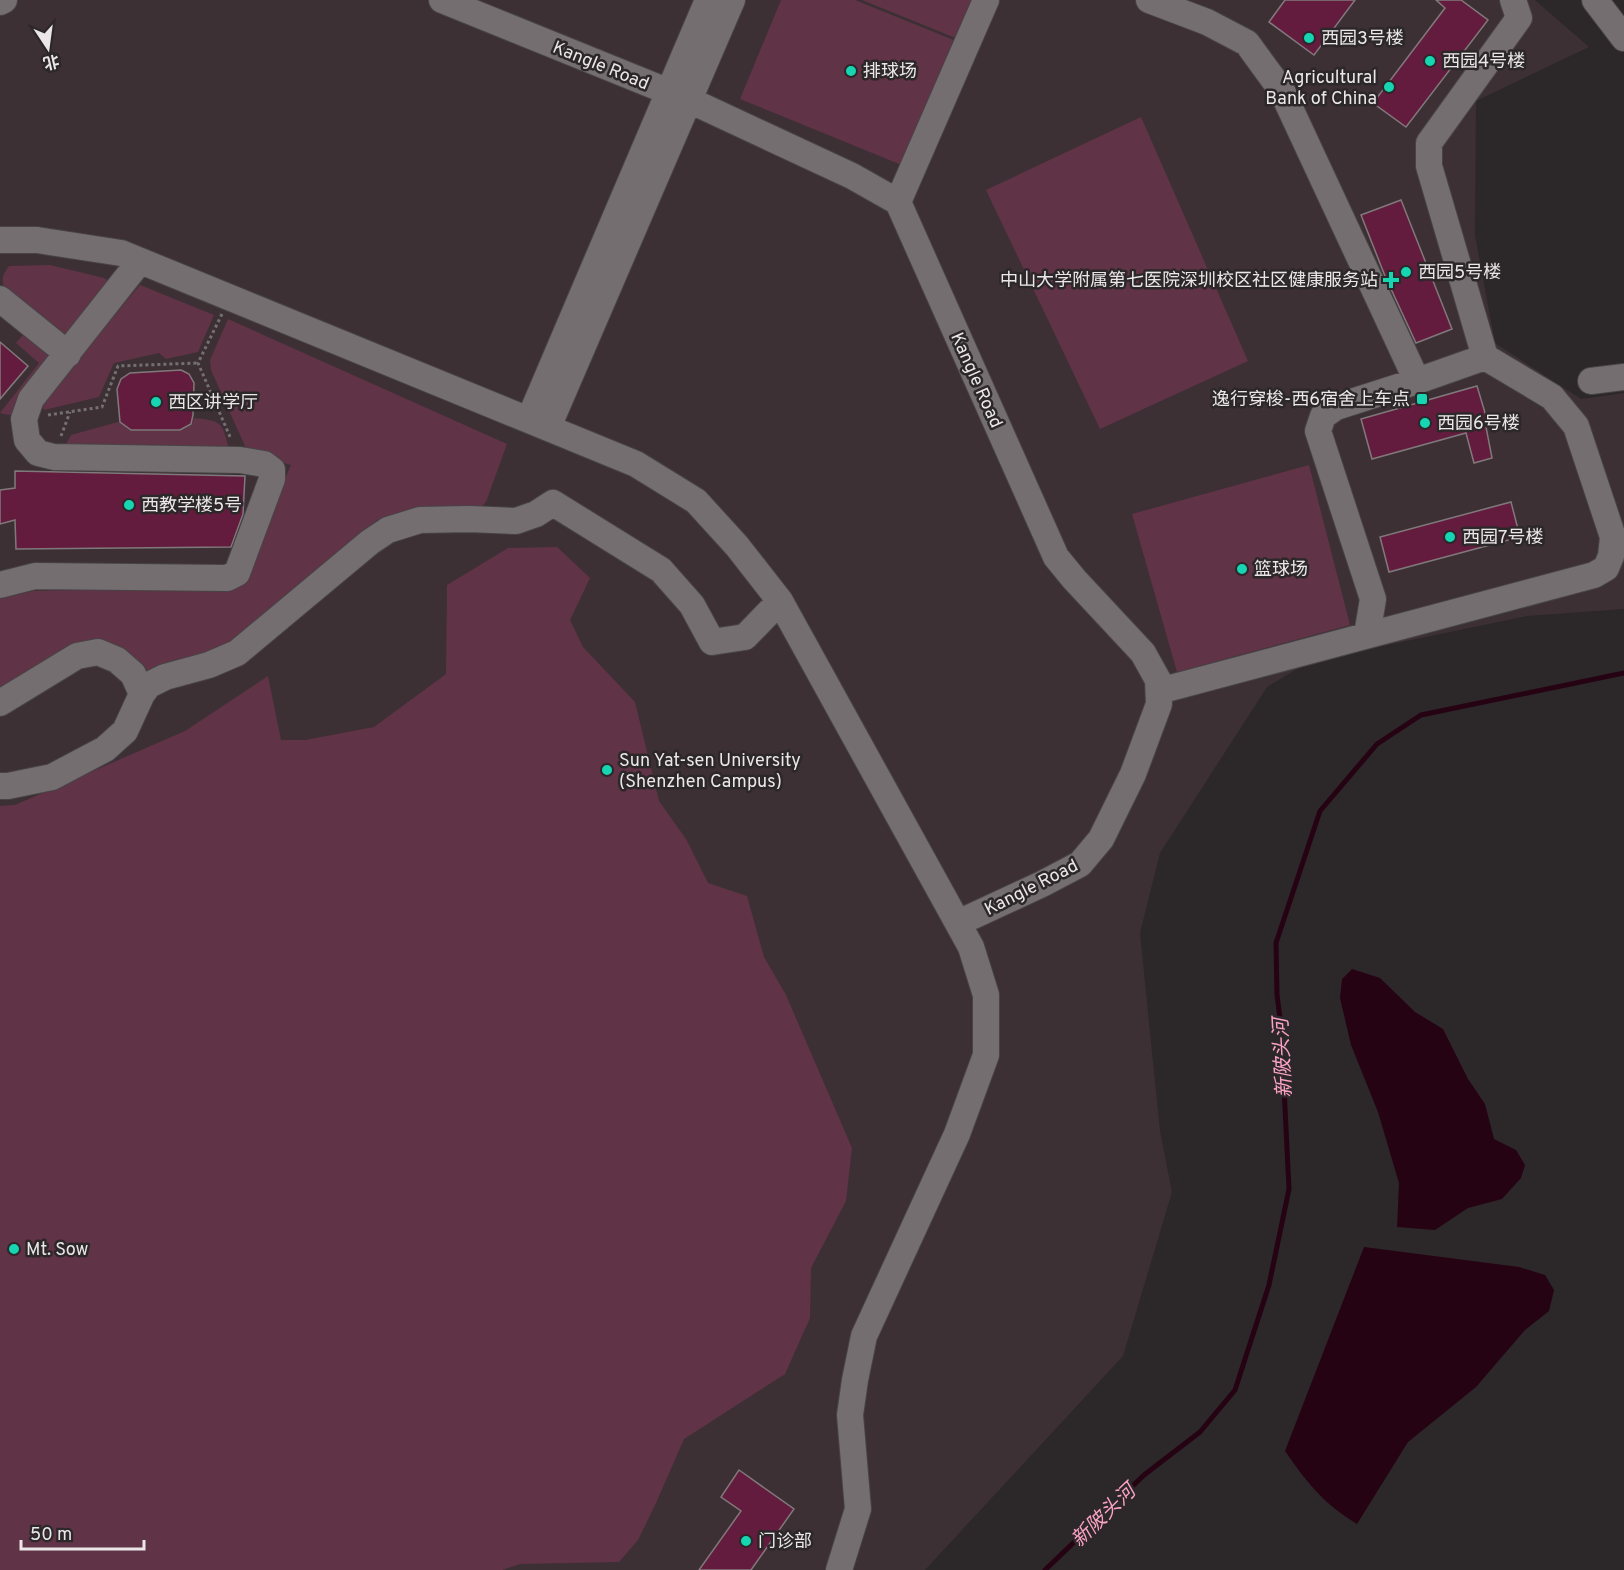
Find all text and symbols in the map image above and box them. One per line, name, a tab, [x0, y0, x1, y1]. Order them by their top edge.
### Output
north arrow	[18, 18, 78, 78]
place label: 西园3号楼	[1321, 28, 1404, 51]
marker: 西园3号楼	[1302, 31, 1316, 45]
street label: Kangle Road	[549, 37, 652, 96]
text: 北	[41, 49, 61, 72]
place label: 西园4号楼	[1442, 51, 1525, 74]
marker: 西园4号楼	[1423, 54, 1437, 68]
place label: 排球场	[863, 61, 917, 84]
marker: 排球场	[844, 64, 858, 78]
place label: Agricultural Bank of China	[1265, 67, 1377, 111]
marker: Agricultural Bank of China	[1382, 80, 1396, 94]
place label: 西园5号楼	[1418, 262, 1501, 285]
marker: 西园5号楼	[1399, 265, 1413, 279]
place label: 中山大学附属第七医院深圳校区社区健康服务站	[1000, 270, 1378, 293]
marker: 中山大学附属第七医院深圳校区社区健康服务站	[1382, 271, 1400, 289]
street label: Kangle Road	[944, 329, 1007, 432]
place label: 逸行穿梭-西6宿舍上车点	[1212, 389, 1410, 412]
place label: 西区讲学厅	[168, 392, 258, 415]
marker: 逸行穿梭-西6宿舍上车点	[1415, 392, 1429, 406]
marker: 西区讲学厅	[149, 395, 163, 409]
place label: 西园6号楼	[1437, 413, 1520, 436]
marker: 西园6号楼	[1418, 416, 1432, 430]
place label: 西教学楼5号	[141, 495, 242, 518]
marker: 西教学楼5号	[122, 498, 136, 512]
place label: 西园7号楼	[1462, 527, 1543, 550]
marker: 西园7号楼	[1443, 530, 1457, 544]
place label: 篮球场	[1254, 559, 1308, 582]
marker: 篮球场	[1235, 562, 1249, 576]
place label: Sun Yat-sen University (Shenzhen Campus)	[619, 750, 801, 794]
marker: Sun Yat-sen University (Shenzhen Campus)	[600, 763, 614, 777]
street label: Kangle Road	[981, 855, 1082, 922]
water label: 新陂头河	[1269, 1013, 1299, 1099]
place label: Mt. Sow	[26, 1239, 89, 1262]
marker: Mt. Sow	[7, 1242, 21, 1256]
water label: 新陂头河	[1067, 1477, 1145, 1554]
scale bar	[21, 1513, 144, 1551]
text: 50 m	[30, 1524, 72, 1547]
place label: 门诊部	[758, 1531, 812, 1554]
marker: 门诊部	[739, 1534, 753, 1548]

